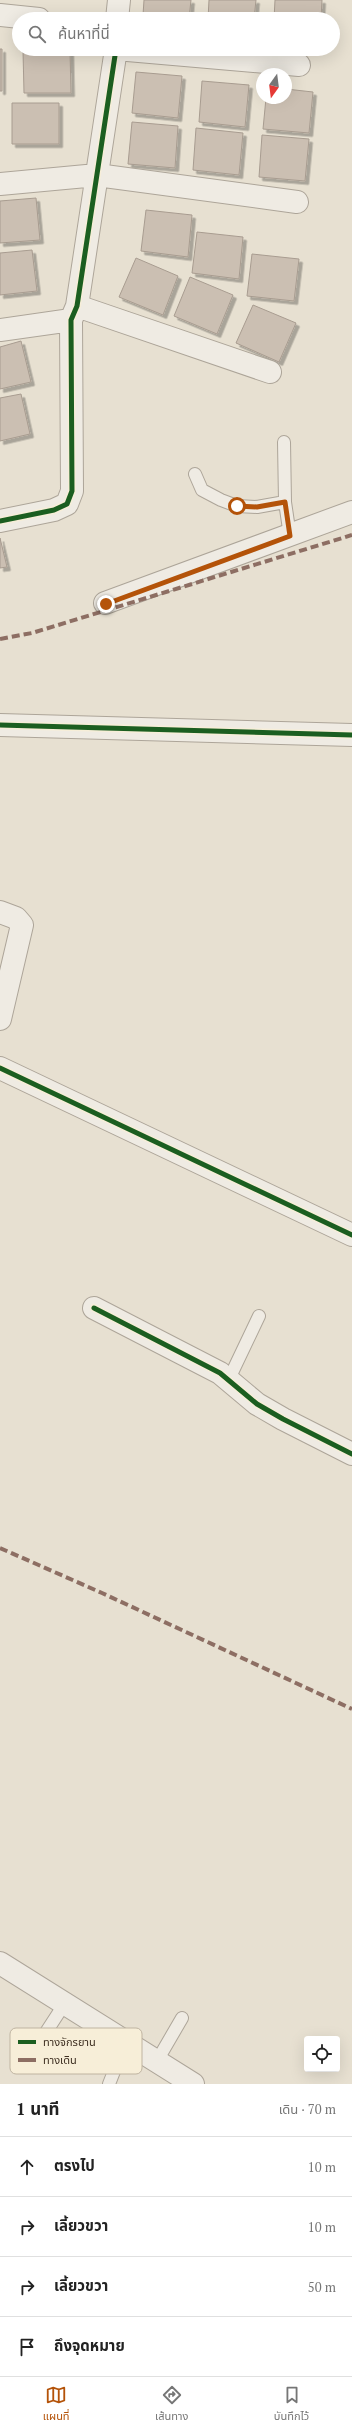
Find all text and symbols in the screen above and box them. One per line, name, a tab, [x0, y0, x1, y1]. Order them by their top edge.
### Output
search box	[12, 12, 340, 56]
icon: search	[26, 23, 48, 45]
text: ค้นหาที่นี่	[58, 23, 110, 43]
north arrow	[256, 68, 292, 104]
route start	[228, 497, 246, 515]
route end	[97, 595, 115, 613]
legend	[10, 2028, 142, 2074]
text: ทางจักรยาน	[43, 2035, 96, 2049]
map controls	[304, 2036, 340, 2072]
button: locate	[304, 2036, 340, 2072]
text: ทางเดิน	[43, 2053, 77, 2067]
text: 1 นาที	[16, 2097, 60, 2120]
text: เดิน · 70 m	[279, 2100, 336, 2118]
text: ตรงไป	[54, 2155, 95, 2175]
icon: ahead	[16, 2156, 38, 2178]
text: 10 m	[308, 2158, 336, 2176]
text: เลี้ยวขวา	[54, 2215, 108, 2235]
icon: right	[16, 2216, 38, 2238]
text: 10 m	[308, 2218, 336, 2236]
text: เลี้ยวขวา	[54, 2275, 108, 2295]
icon: right	[16, 2276, 38, 2298]
text: 50 m	[308, 2278, 336, 2296]
text: ถึงจุดหมาย	[54, 2335, 125, 2355]
icon: arrive	[16, 2336, 38, 2358]
tab: แผนที่	[43, 2384, 70, 2425]
tab: เส้นทาง	[155, 2384, 188, 2425]
tab: บันทึกไว้	[274, 2384, 309, 2425]

